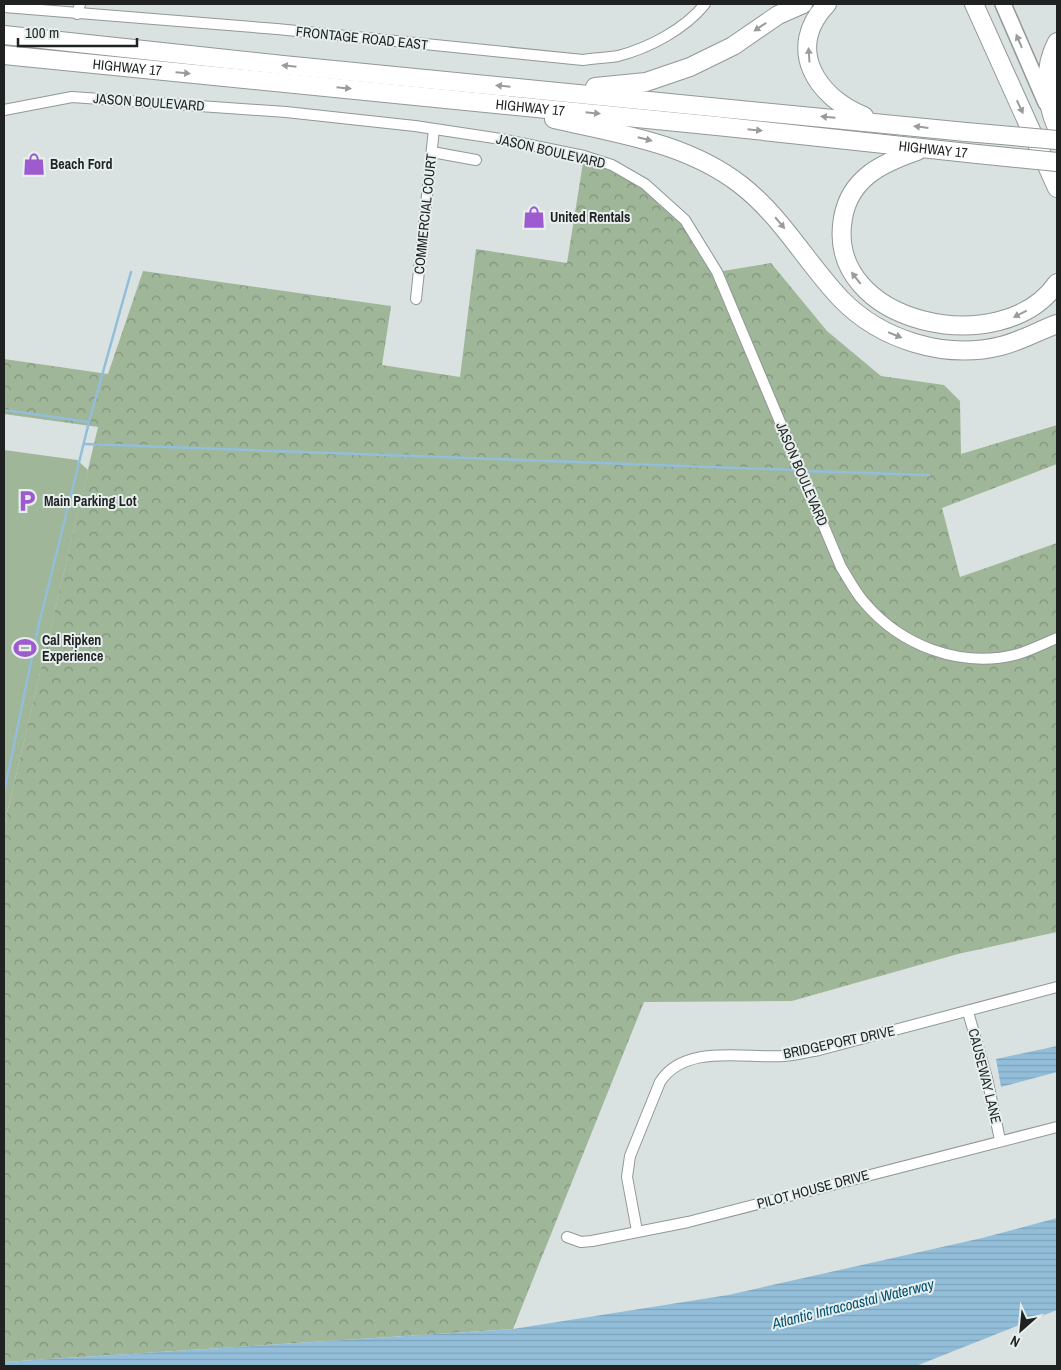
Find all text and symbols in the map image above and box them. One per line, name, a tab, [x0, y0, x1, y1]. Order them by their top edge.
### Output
scale bar	[18, 15, 136, 47]
text: 100 m	[25, 22, 59, 43]
street label: FRONTAGE ROAD EAST	[295, 22, 429, 54]
one-way arrow	[754, 22, 767, 32]
one-way arrow	[1015, 34, 1023, 48]
one-way arrow	[805, 46, 813, 62]
street label: HIGHWAY 17	[92, 55, 163, 80]
one-way arrow	[281, 61, 297, 69]
one-way arrow	[175, 69, 191, 77]
one-way arrow	[495, 82, 511, 90]
one-way arrow	[337, 85, 353, 93]
street label: JASON BOULEVARD	[93, 89, 205, 115]
street label: HIGHWAY 17	[495, 95, 566, 120]
one-way arrow	[1016, 100, 1024, 114]
one-way arrow	[586, 109, 602, 117]
one-way arrow	[819, 113, 835, 121]
one-way arrow	[913, 123, 929, 131]
one-way arrow	[747, 126, 763, 134]
street label: JASON BOULEVARD	[495, 130, 607, 172]
one-way arrow	[637, 135, 652, 143]
street label: HIGHWAY 17	[898, 137, 969, 162]
shop icon: Beach Ford	[21, 151, 47, 177]
street label: COMMERCIAL COURT	[410, 153, 440, 275]
place label: Beach Ford	[50, 155, 113, 173]
shop icon: United Rentals	[521, 204, 547, 230]
place label: United Rentals	[550, 208, 630, 226]
one-way arrow	[775, 217, 786, 230]
one-way arrow	[851, 272, 862, 285]
one-way arrow	[1013, 310, 1028, 318]
one-way arrow	[888, 332, 902, 340]
street label: JASON BOULEVARD	[772, 419, 832, 529]
parking icon: Main Parking Lot	[14, 488, 40, 514]
place label: Main Parking Lot	[44, 492, 137, 510]
place label: Cal Ripken Experience	[42, 631, 103, 665]
sports icon: Cal Ripken Experience	[12, 635, 38, 661]
street label: BRIDGEPORT DRIVE	[781, 1021, 897, 1063]
street label: CAUSEWAY LANE	[964, 1027, 1006, 1125]
street label: PILOT HOUSE DRIVE	[755, 1165, 871, 1213]
water label: Atlantic Intracoastal Waterway	[769, 1273, 937, 1334]
north arrow	[996, 1305, 1046, 1355]
text: N	[1007, 1332, 1023, 1351]

